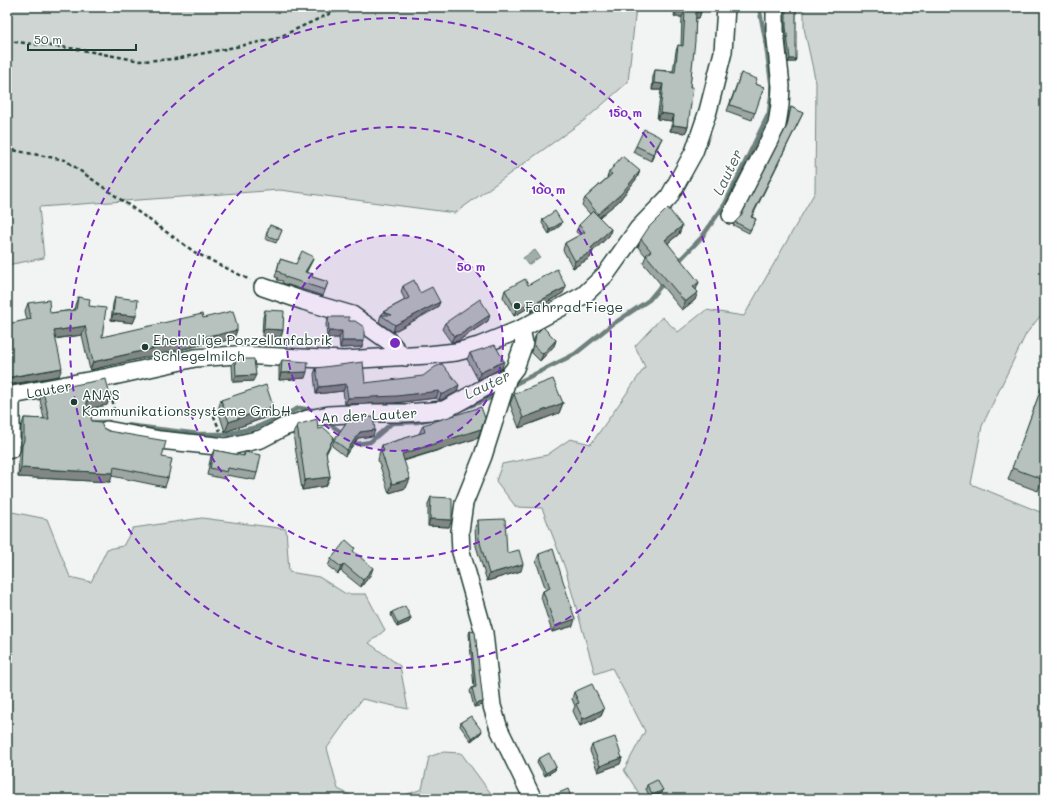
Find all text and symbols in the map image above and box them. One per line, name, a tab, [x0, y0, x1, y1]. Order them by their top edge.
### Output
scale bar	[28, 26, 136, 52]
text: 50 m	[34, 31, 62, 47]
text: 150 m	[608, 104, 642, 120]
water label: Lauter	[707, 145, 747, 198]
text: 100 m	[531, 181, 565, 197]
text: 50 m	[457, 258, 485, 274]
place label: Fahrrad Fiege	[525, 297, 623, 316]
marker: Fahrrad Fiege	[512, 301, 522, 311]
place label: Ehemalige Porzellanfabrik Schlegelmilch	[153, 330, 332, 365]
centre of rings	[388, 336, 402, 350]
marker: Ehemalige Porzellanfabrik Schlegelmilch	[140, 342, 150, 352]
water label: Lauter	[461, 364, 514, 403]
street label: Lauter	[25, 376, 73, 402]
place label: ANAS Kommunikationssysteme GmbH	[82, 385, 291, 420]
marker: ANAS Kommunikationssysteme GmbH	[69, 397, 79, 407]
street label: An der Lauter	[320, 403, 418, 427]

